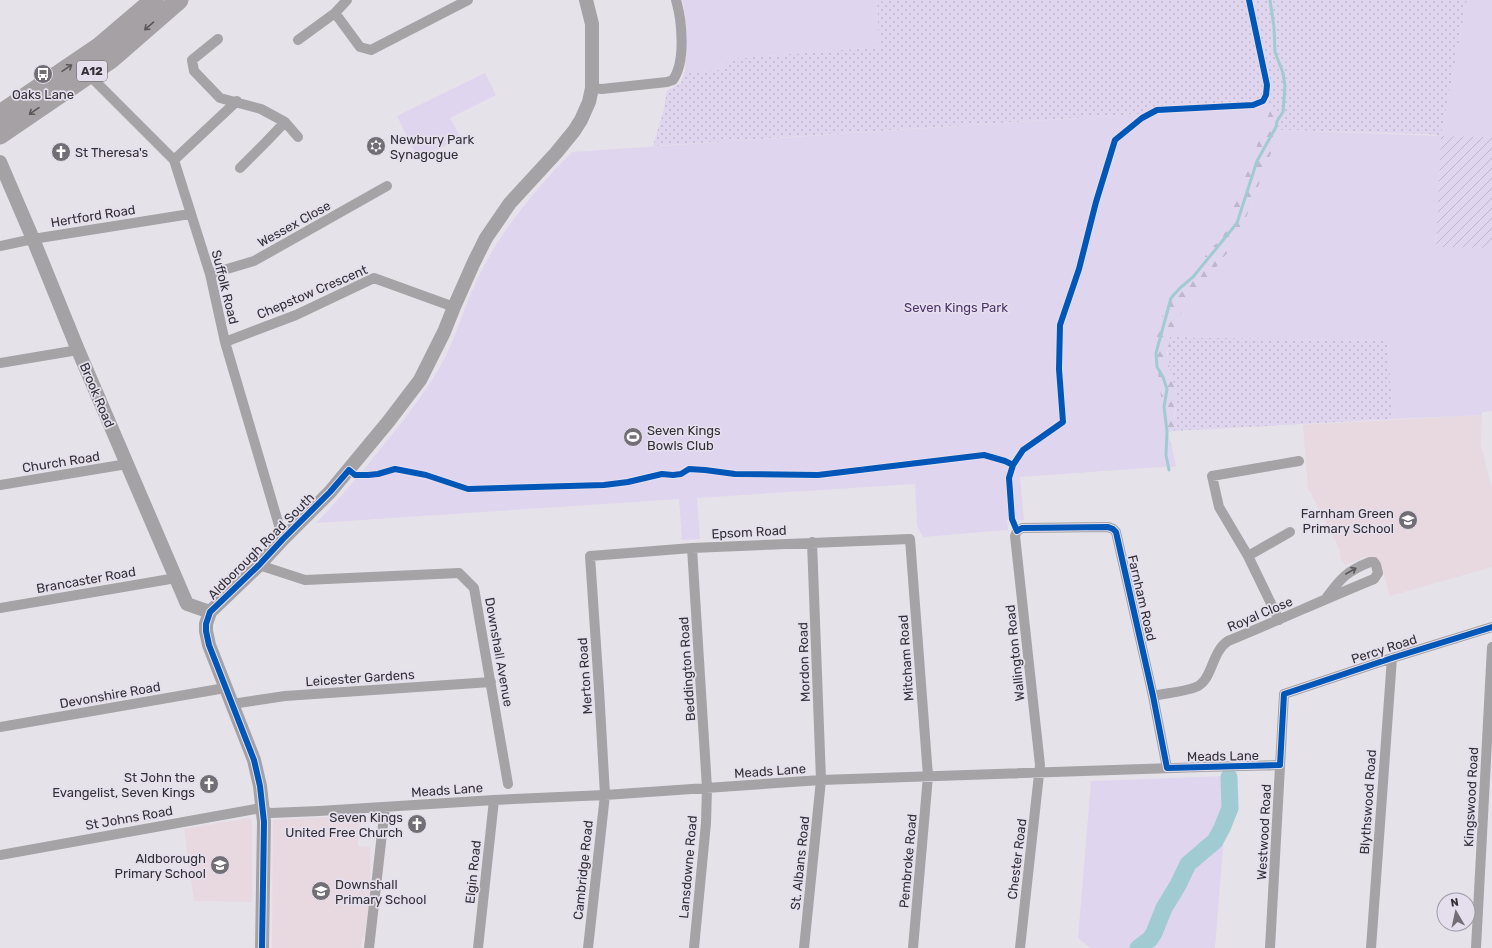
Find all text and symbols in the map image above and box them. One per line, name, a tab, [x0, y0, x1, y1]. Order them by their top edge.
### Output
one-way arrow	[144, 21, 154, 30]
road number: A12	[77, 61, 107, 81]
bus stop icon: Oaks Lane	[32, 63, 54, 85]
one-way arrow	[61, 64, 72, 72]
place label: Oaks Lane	[12, 87, 74, 102]
one-way arrow	[29, 107, 40, 115]
place label: Newbury Park Synagogue	[390, 132, 474, 163]
synagogue icon: Newbury Park Synagogue	[365, 135, 387, 157]
church icon: St Theresa's	[50, 141, 72, 163]
place label: St Theresa's	[75, 145, 149, 160]
street label: Wessex Close	[255, 198, 333, 250]
street label: Hertford Road	[50, 202, 136, 230]
street label: Suffolk Road	[209, 248, 241, 326]
street label: Chepstow Crescent	[254, 262, 370, 322]
park label: Seven Kings Park	[904, 300, 1008, 316]
street label: Brook Road	[77, 360, 117, 430]
place label: Seven Kings Bowls Club	[647, 423, 721, 453]
sports icon: Seven Kings Bowls Club	[622, 426, 644, 448]
street label: Church Road	[21, 448, 101, 476]
street label: Aldborough Road South	[205, 490, 318, 603]
place label: Farnham Green Primary School	[1301, 506, 1394, 536]
school or university icon: Farnham Green Primary School	[1397, 509, 1419, 531]
street label: Epsom Road	[711, 523, 787, 541]
street label: Farnham Road	[1125, 554, 1159, 642]
street label: Brancaster Road	[35, 564, 137, 596]
one-way arrow	[1345, 566, 1357, 574]
street label: Royal Close	[1225, 594, 1295, 634]
street label: Downshall Avenue	[482, 596, 516, 708]
street label: Wallington Road	[1002, 604, 1029, 702]
street label: Mitcham Road	[896, 614, 916, 702]
street label: Beddington Road	[676, 616, 699, 722]
street label: Mordon Road	[795, 622, 813, 702]
street label: Percy Road	[1349, 631, 1419, 667]
street label: Merton Road	[575, 637, 595, 715]
street label: Leicester Gardens	[305, 667, 415, 689]
street label: Devonshire Road	[58, 679, 162, 711]
street label: Kingswood Road	[1461, 747, 1482, 847]
street label: Meads Lane	[1187, 748, 1259, 764]
street label: Blythswood Road	[1357, 749, 1379, 855]
street label: Meads Lane	[734, 761, 806, 781]
place label: St John the Evangelist, Seven Kings	[52, 770, 195, 801]
church icon: St John the Evangelist, Seven Kings	[198, 773, 220, 795]
street label: Meads Lane	[411, 780, 483, 800]
street label: Westwood Road	[1254, 784, 1274, 880]
street label: St Johns Road	[84, 803, 174, 833]
place label: Seven Kings United Free Church	[285, 810, 403, 840]
church icon: Seven Kings United Free Church	[406, 813, 428, 835]
street label: Pembroke Road	[896, 813, 920, 909]
street label: Lansdowne Road	[676, 815, 700, 919]
street label: St. Albans Road	[788, 815, 812, 911]
street label: Chester Road	[1005, 818, 1029, 900]
street label: Cambridge Road	[570, 819, 597, 921]
street label: Elgin Road	[462, 839, 485, 905]
place label: Aldborough Primary School	[115, 851, 206, 881]
school or university icon: Aldborough Primary School	[209, 854, 231, 876]
place label: Downshall Primary School	[335, 877, 426, 907]
school or university icon: Downshall Primary School	[310, 880, 332, 902]
north arrow	[1436, 892, 1476, 932]
text: N	[1450, 896, 1460, 910]

